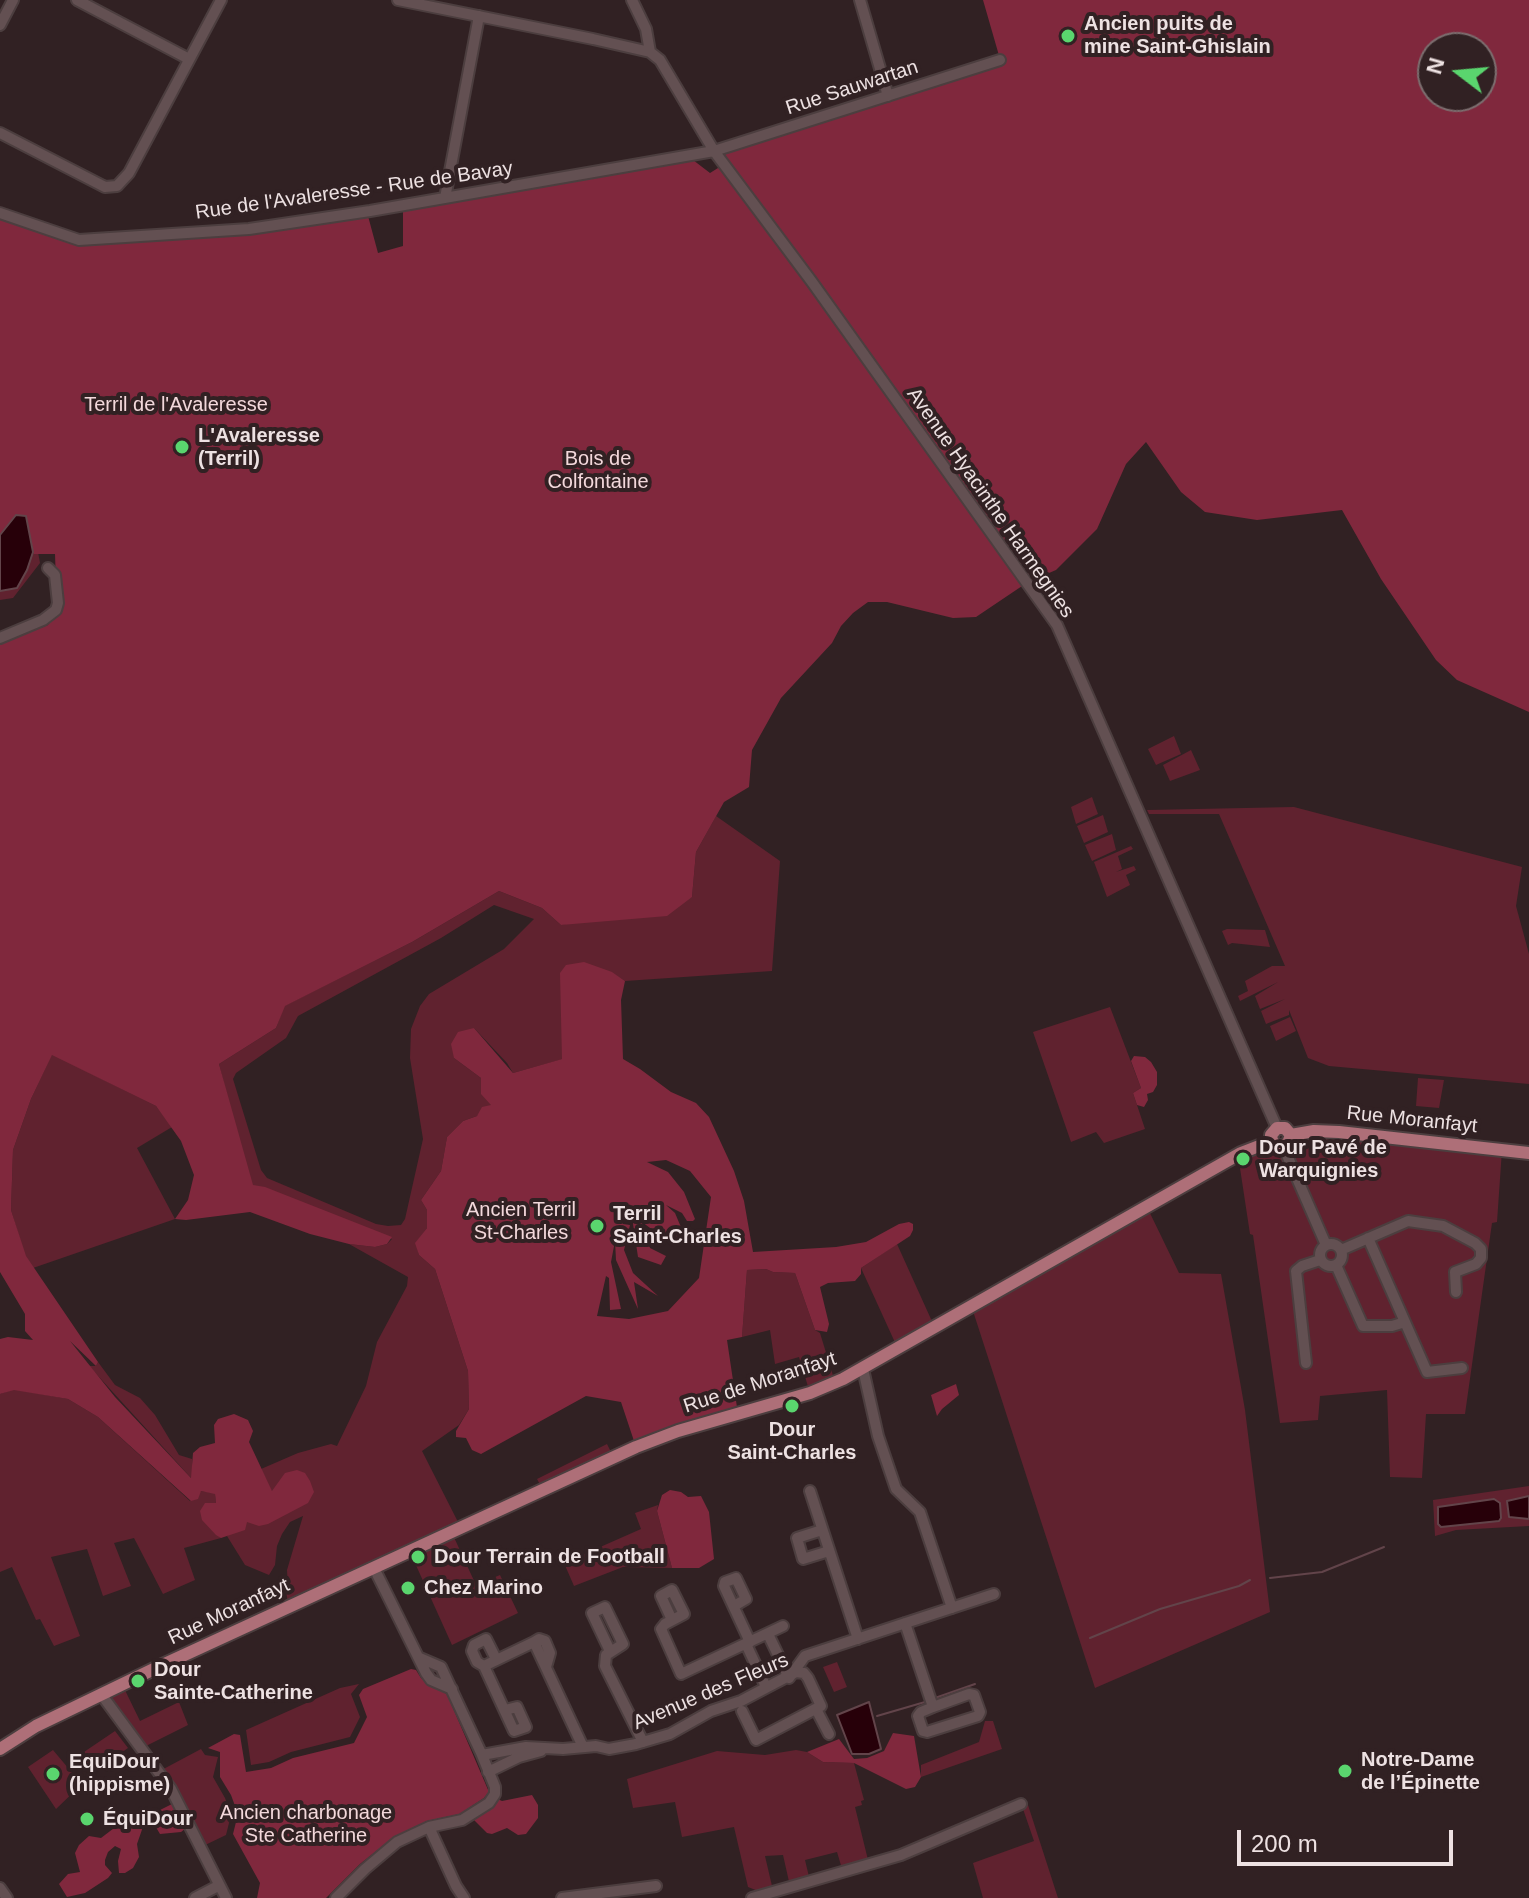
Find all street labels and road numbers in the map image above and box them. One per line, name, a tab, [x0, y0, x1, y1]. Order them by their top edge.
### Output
street label: Rue Sauwartan	[783, 55, 921, 121]
street label: Rue de l'Avaleresse - Rue de Bavay	[194, 157, 514, 225]
street label: Avenue Hyacinthe Harmegnies	[901, 383, 1079, 623]
street label: Rue Moranfayt	[1346, 1101, 1478, 1139]
street label: Rue de Moranfayt	[681, 1347, 839, 1419]
street label: Rue Moranfayt	[164, 1573, 294, 1651]
street label: Avenue des Fleurs	[630, 1648, 792, 1736]

